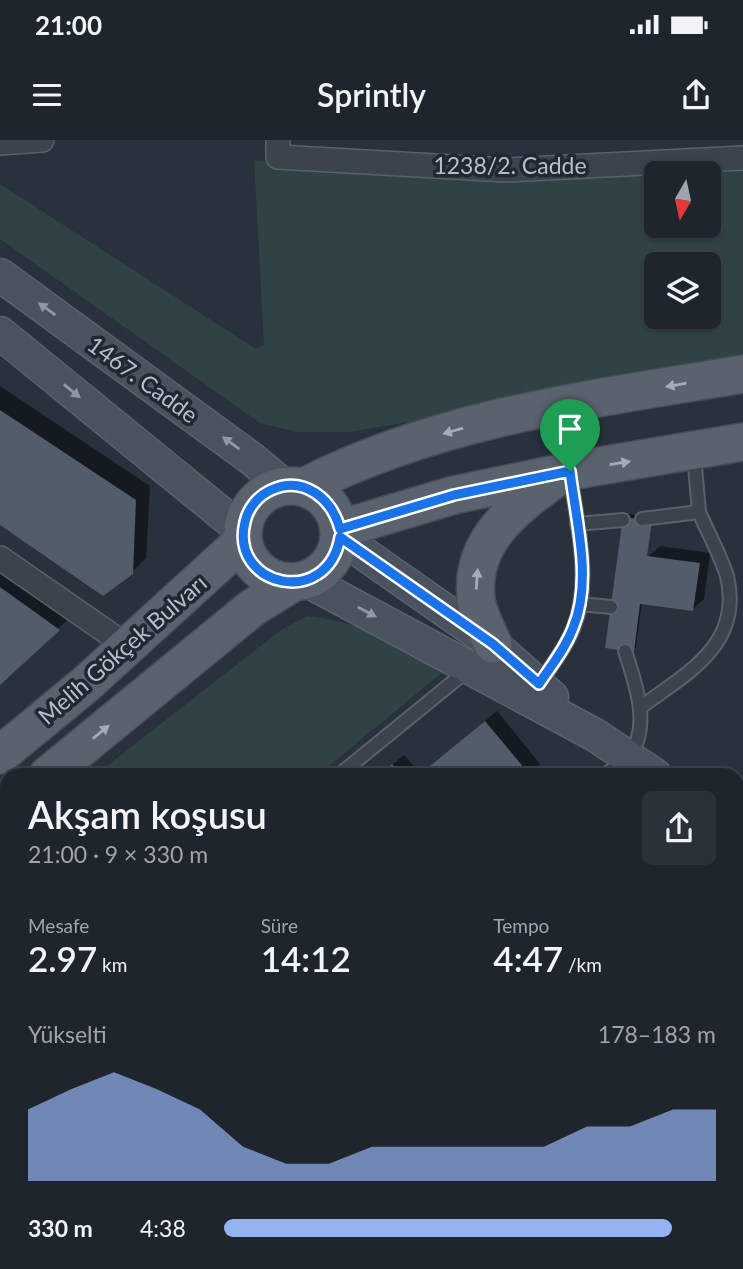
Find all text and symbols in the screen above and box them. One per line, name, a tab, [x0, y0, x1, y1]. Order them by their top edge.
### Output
text: 21:00	[35, 9, 102, 41]
text: Sprintly	[317, 75, 426, 114]
icon: menu	[28, 76, 66, 114]
icon: share	[677, 76, 715, 114]
street label: 1238/2. Cadde	[433, 151, 587, 179]
north arrow	[644, 161, 721, 238]
map controls	[644, 161, 721, 329]
button: layers	[644, 252, 721, 329]
one-way arrow	[38, 303, 56, 317]
street label: 1467. Cadde	[82, 330, 204, 428]
one-way arrow	[665, 380, 687, 391]
one-way arrow	[64, 383, 81, 398]
pin	[540, 399, 600, 471]
icon: arrive	[551, 410, 589, 448]
one-way arrow	[442, 426, 464, 437]
one-way arrow	[222, 437, 240, 451]
one-way arrow	[609, 457, 631, 468]
one-way arrow	[472, 567, 483, 589]
street label: Melih Gökçek Bulvarı	[32, 568, 212, 730]
one-way arrow	[357, 605, 377, 617]
one-way arrow	[93, 725, 110, 740]
text: Akşam koşusu	[28, 791, 267, 837]
button: share	[642, 791, 716, 865]
text: 21:00 · 9 × 330 m	[28, 840, 208, 868]
text: Mesafe	[28, 914, 89, 937]
text: Süre	[261, 914, 298, 937]
text: Tempo	[493, 914, 549, 937]
text: 2.97	[28, 937, 97, 979]
text: 14:12	[261, 937, 351, 979]
text: 4:47	[493, 937, 563, 979]
text: km	[97, 953, 127, 976]
text: /km	[563, 953, 602, 976]
text: Yükselti	[28, 1020, 107, 1048]
text: 178–183 m	[598, 1020, 716, 1048]
text: 330 m	[28, 1214, 93, 1242]
text: 4:38	[140, 1214, 186, 1242]

